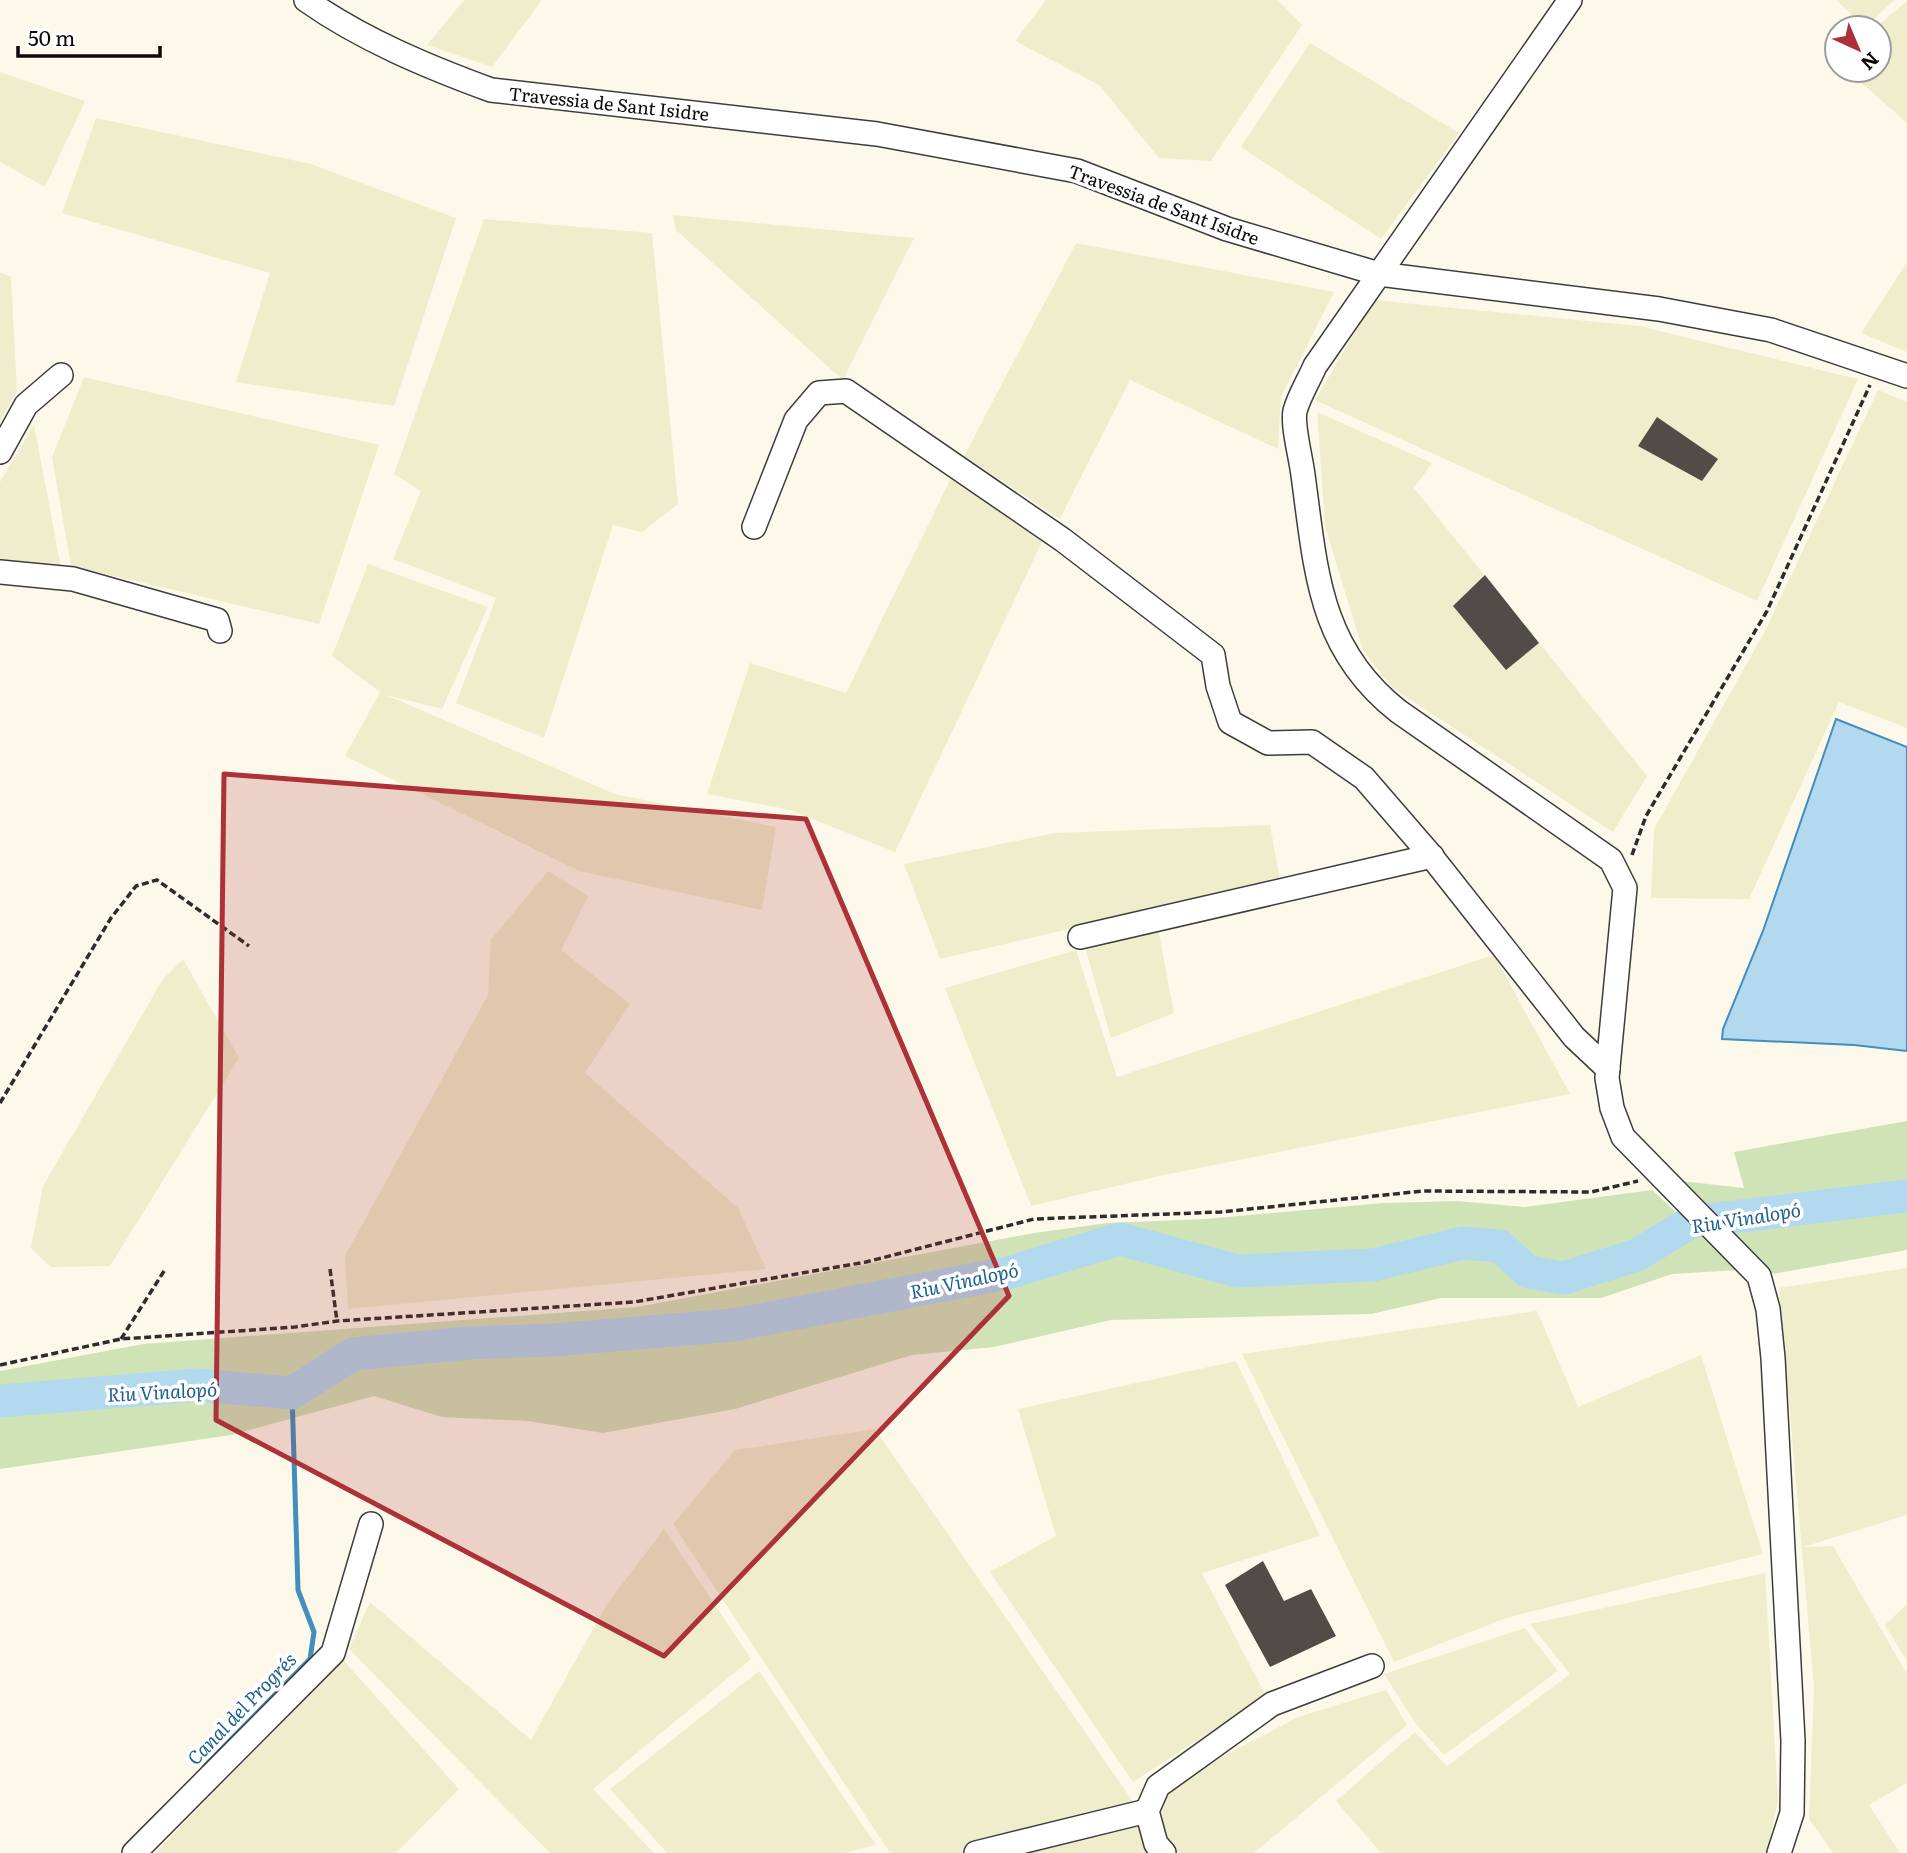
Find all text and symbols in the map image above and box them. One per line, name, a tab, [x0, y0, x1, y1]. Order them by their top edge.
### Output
scale bar	[18, 14, 159, 58]
north arrow	[1823, 14, 1893, 84]
text: 50 m	[28, 21, 75, 52]
text: N	[1855, 46, 1886, 78]
street label: Travessia de Sant Isidre	[507, 79, 711, 127]
street label: Travessia de Sant Isidre	[1065, 157, 1263, 251]
water label: Riu Vinalopó	[1689, 1195, 1803, 1239]
water label: Riu Vinalopó	[907, 1255, 1021, 1305]
water label: Riu Vinalopó	[106, 1374, 218, 1408]
water label: Canal del Progrés	[180, 1645, 302, 1771]

